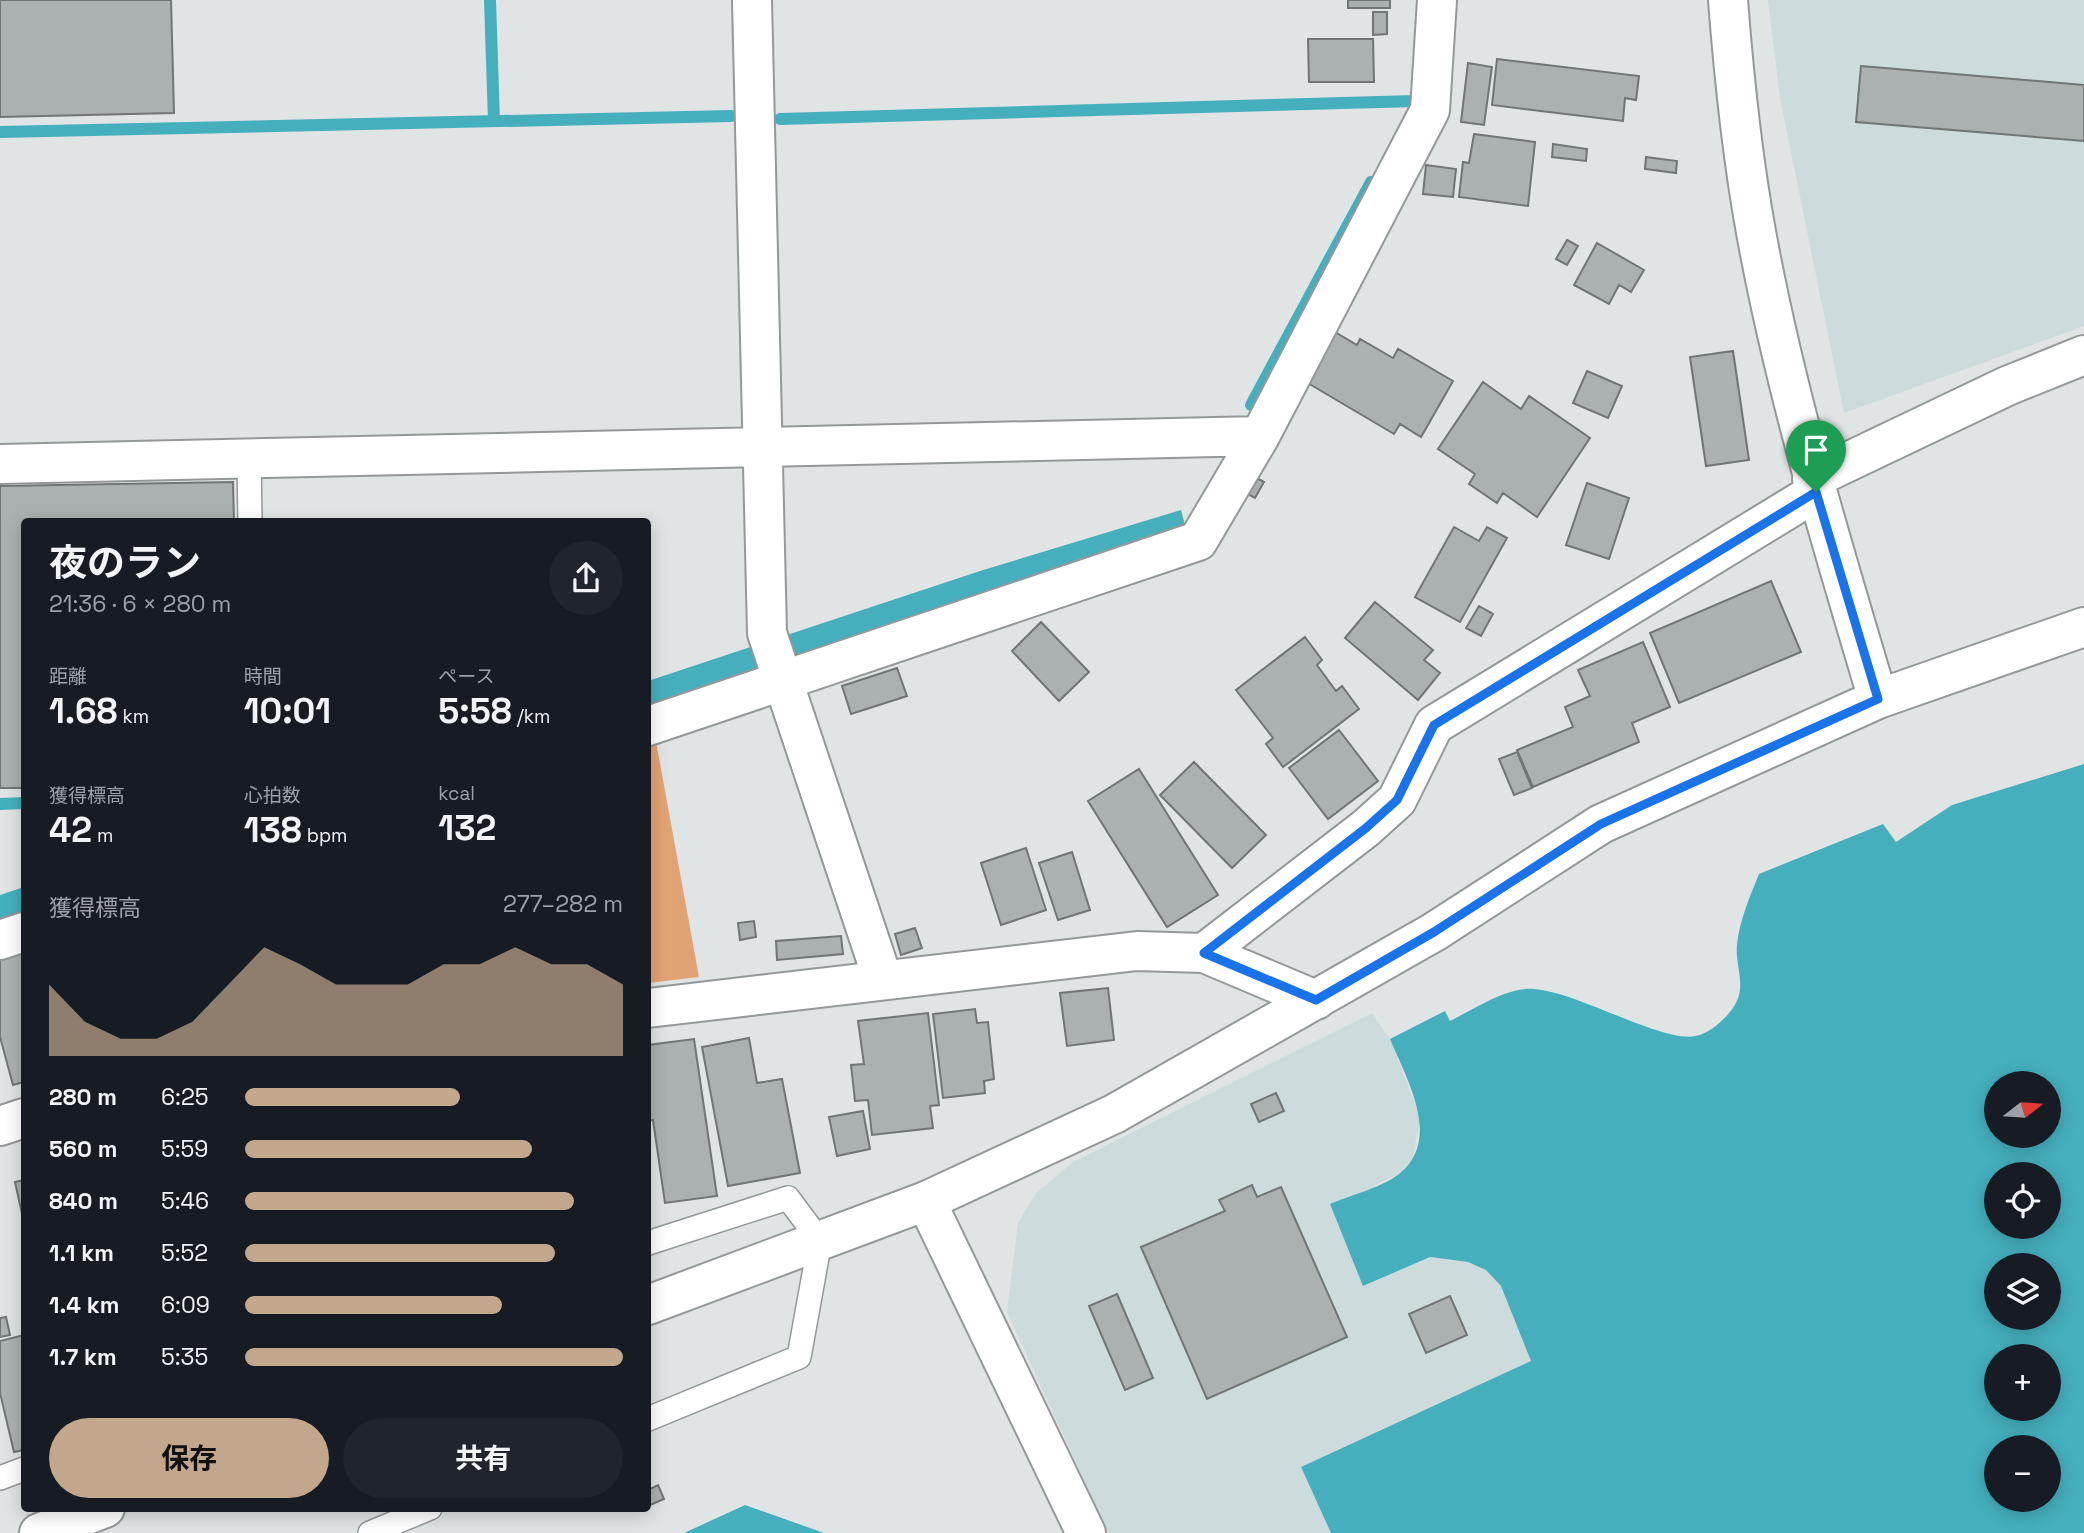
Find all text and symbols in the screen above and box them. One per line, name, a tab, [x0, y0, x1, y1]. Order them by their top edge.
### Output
pin	[1786, 420, 1846, 492]
icon: arrive	[1797, 431, 1835, 469]
text: 夜のラン	[49, 539, 201, 587]
button: share	[549, 541, 623, 615]
text: 21:36 · 6 × 280 m	[49, 589, 231, 619]
text: 距離	[49, 664, 87, 689]
text: 時間	[244, 664, 282, 689]
text: ペース	[438, 664, 494, 689]
text: 1.68	[49, 689, 118, 733]
text: 10:01	[244, 689, 331, 733]
text: 5:58	[438, 689, 512, 733]
text: km	[118, 704, 149, 729]
text: /km	[512, 704, 550, 729]
text: kcal	[438, 781, 475, 806]
text: 獲得標高	[49, 783, 125, 808]
text: 心拍数	[244, 783, 301, 808]
text: 132	[438, 806, 496, 850]
text: 42	[49, 808, 92, 852]
text: 138	[244, 808, 302, 852]
text: m	[92, 823, 113, 848]
text: bpm	[302, 823, 347, 848]
text: 277–282 m	[503, 889, 623, 919]
text: 獲得標高	[49, 893, 141, 923]
north arrow	[1984, 1071, 2062, 1148]
map controls	[1984, 1071, 2061, 1512]
text: 280 m	[49, 1082, 117, 1112]
text: 6:25	[161, 1082, 209, 1112]
text: 560 m	[49, 1134, 117, 1164]
text: 5:59	[161, 1134, 208, 1164]
button: locate	[1984, 1162, 2061, 1239]
text: 840 m	[49, 1186, 118, 1216]
text: 5:46	[161, 1186, 209, 1216]
text: 1.1 km	[49, 1238, 114, 1268]
text: 5:52	[161, 1238, 208, 1268]
button: layers	[1984, 1253, 2061, 1330]
text: 1.4 km	[49, 1290, 119, 1320]
text: 6:09	[161, 1290, 210, 1320]
text: 1.7 km	[49, 1342, 117, 1372]
text: 5:35	[161, 1342, 208, 1372]
button: +	[1984, 1344, 2061, 1421]
button: 保存	[49, 1418, 329, 1498]
button: 共有	[343, 1418, 623, 1498]
button: −	[1984, 1435, 2061, 1512]

